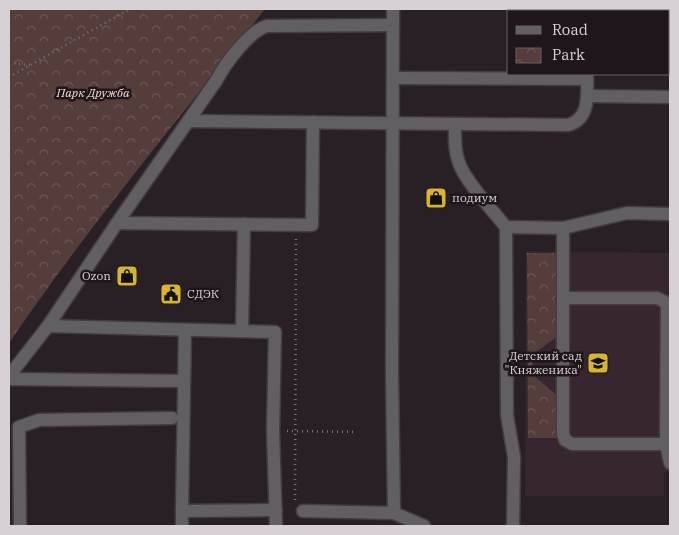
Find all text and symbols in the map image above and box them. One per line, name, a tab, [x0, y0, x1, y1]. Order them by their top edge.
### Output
legend	[507, 10, 669, 75]
text: Road	[552, 20, 588, 39]
text: Park	[552, 45, 585, 64]
park label: Парк Дружба	[56, 85, 130, 100]
shop icon: подиум	[424, 186, 448, 210]
place label: подиум	[452, 190, 497, 205]
shop icon: Ozon	[115, 264, 139, 288]
place label: Ozon	[82, 268, 111, 283]
public building icon: СДЭК	[159, 282, 183, 306]
place label: СДЭК	[187, 286, 220, 301]
place label: Детский сад "Княженика"	[504, 348, 582, 377]
school or university icon: Детский сад "Княженика"	[586, 351, 610, 375]

